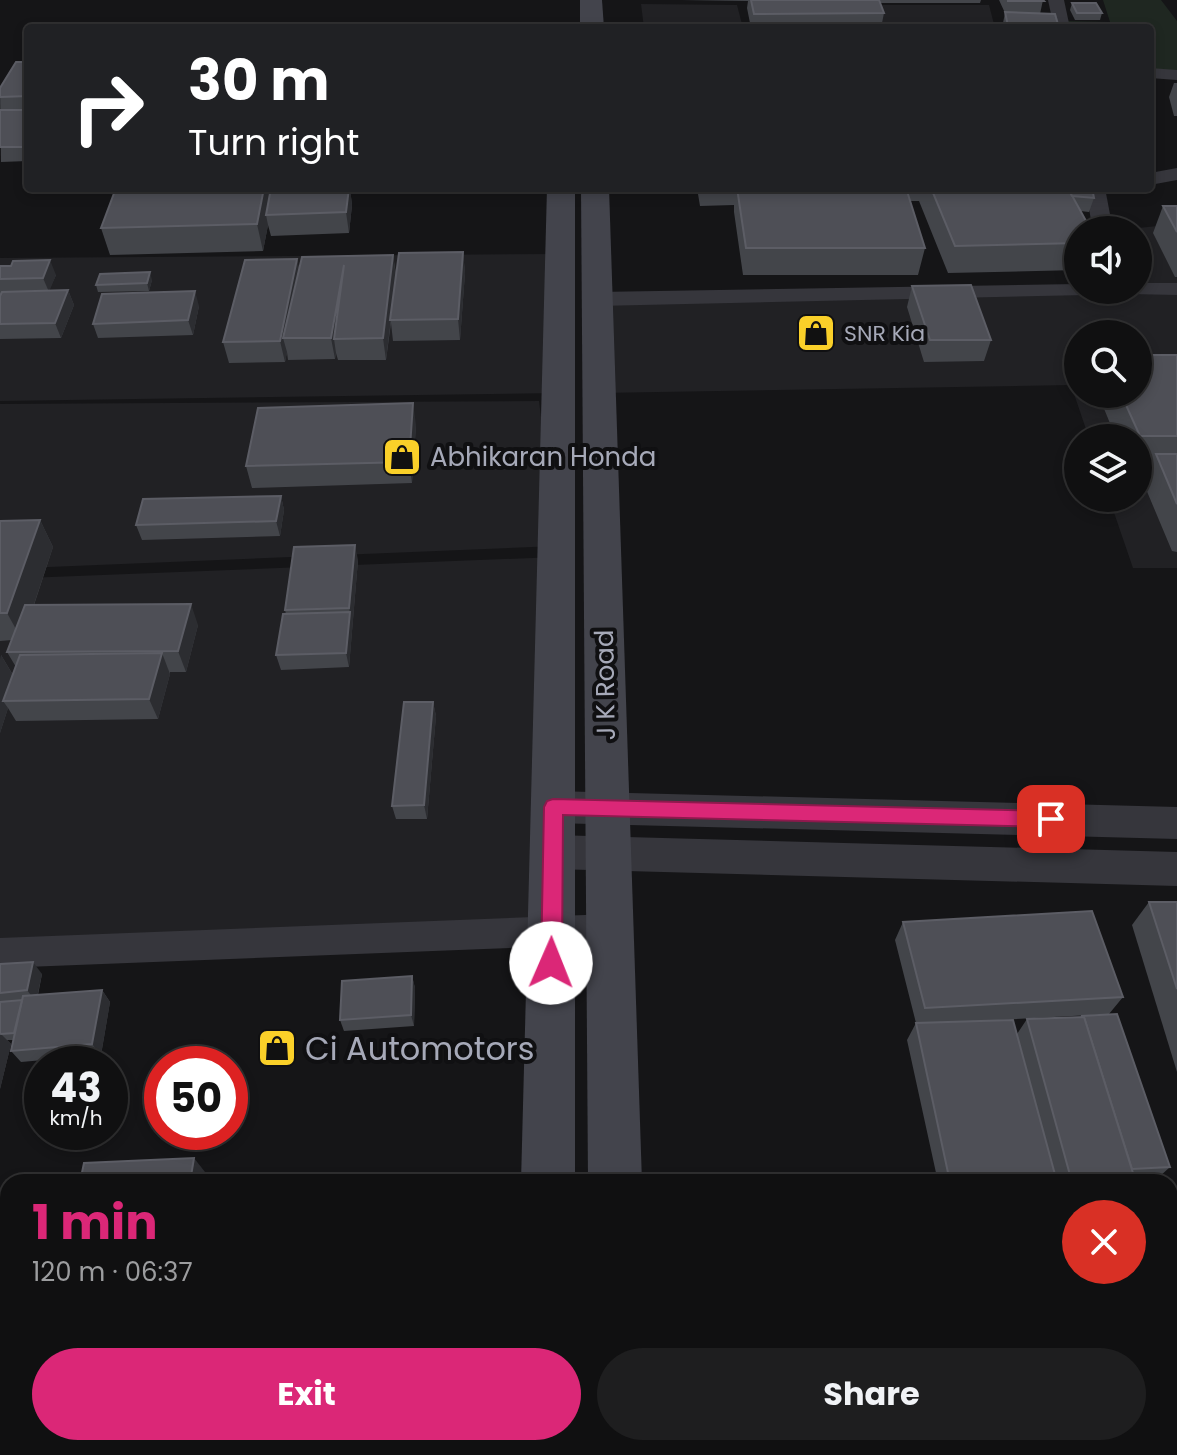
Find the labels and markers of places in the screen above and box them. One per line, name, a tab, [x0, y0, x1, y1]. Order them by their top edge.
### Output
shop icon: SNR Kia	[795, 312, 837, 354]
place label: SNR Kia	[844, 318, 925, 349]
shop icon: Abhikaran Honda	[381, 436, 423, 478]
place label: Abhikaran Honda	[430, 439, 656, 475]
pin	[1017, 785, 1085, 853]
place label: Ci Automotors	[305, 1026, 535, 1071]
shop icon: Ci Automotors	[256, 1027, 298, 1069]

